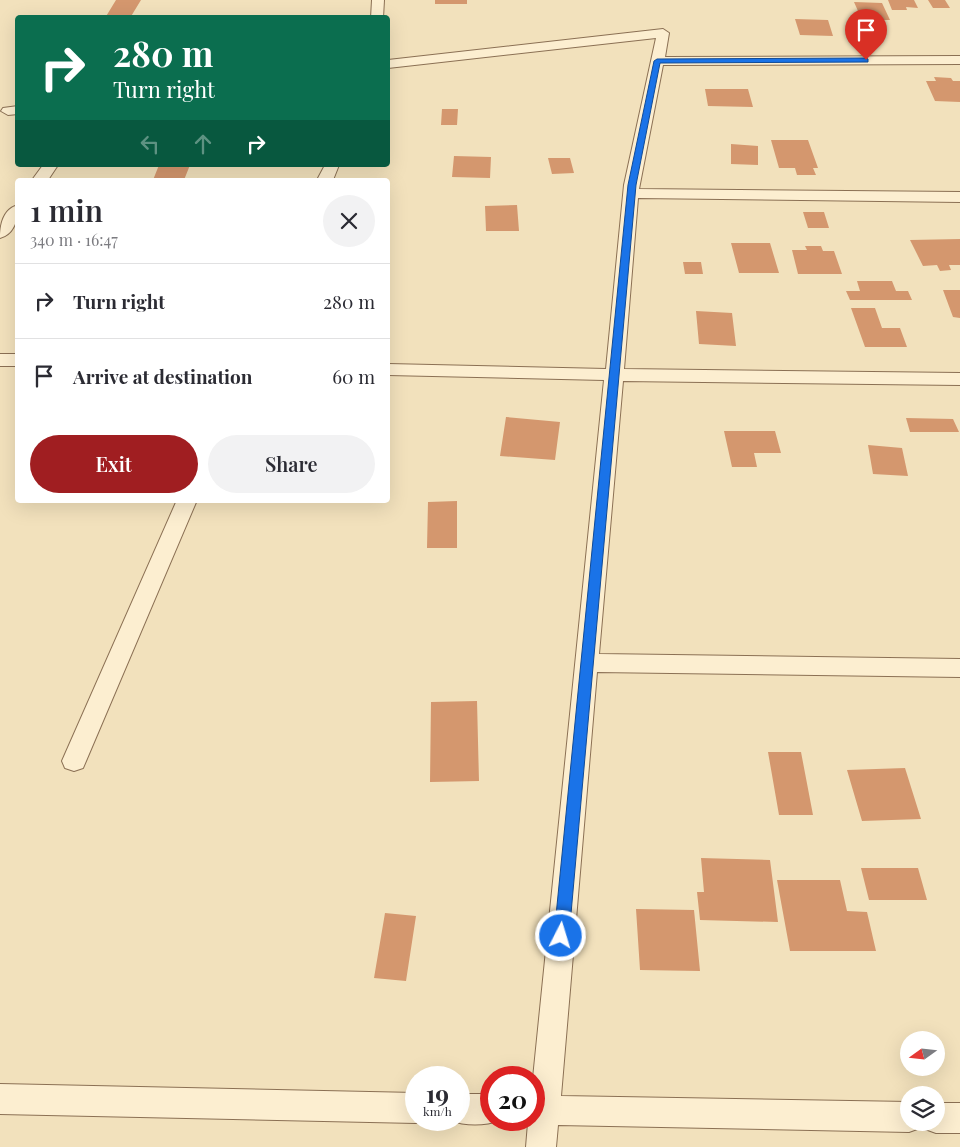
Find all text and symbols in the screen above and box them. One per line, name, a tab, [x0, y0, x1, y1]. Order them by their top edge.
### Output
pin	[845, 9, 887, 60]
icon: arrive	[852, 16, 880, 44]
text: 280 m	[113, 29, 213, 76]
icon: right	[30, 35, 95, 100]
text: Turn right	[113, 74, 215, 104]
icon: left	[136, 130, 164, 158]
icon: ahead	[189, 130, 217, 158]
icon: right	[242, 130, 270, 158]
text: 1 min	[30, 190, 103, 230]
button: close	[323, 195, 375, 247]
text: 340 m · 16:47	[30, 229, 118, 250]
icon: right	[30, 287, 58, 315]
text: Turn right	[73, 288, 165, 314]
text: 280 m	[323, 288, 375, 314]
icon: arrive	[30, 362, 58, 390]
text: Arrive at destination	[73, 363, 253, 389]
text: 60 m	[332, 363, 375, 389]
button: Exit	[30, 435, 198, 493]
button: Share	[208, 435, 375, 493]
position arrow	[534, 909, 586, 961]
north arrow	[900, 1031, 945, 1076]
map controls	[900, 1031, 945, 1131]
speed limit sign: 20	[480, 1066, 545, 1131]
text: 19	[426, 1076, 449, 1109]
button: layers	[900, 1086, 945, 1131]
text: km/h	[423, 1103, 452, 1119]

